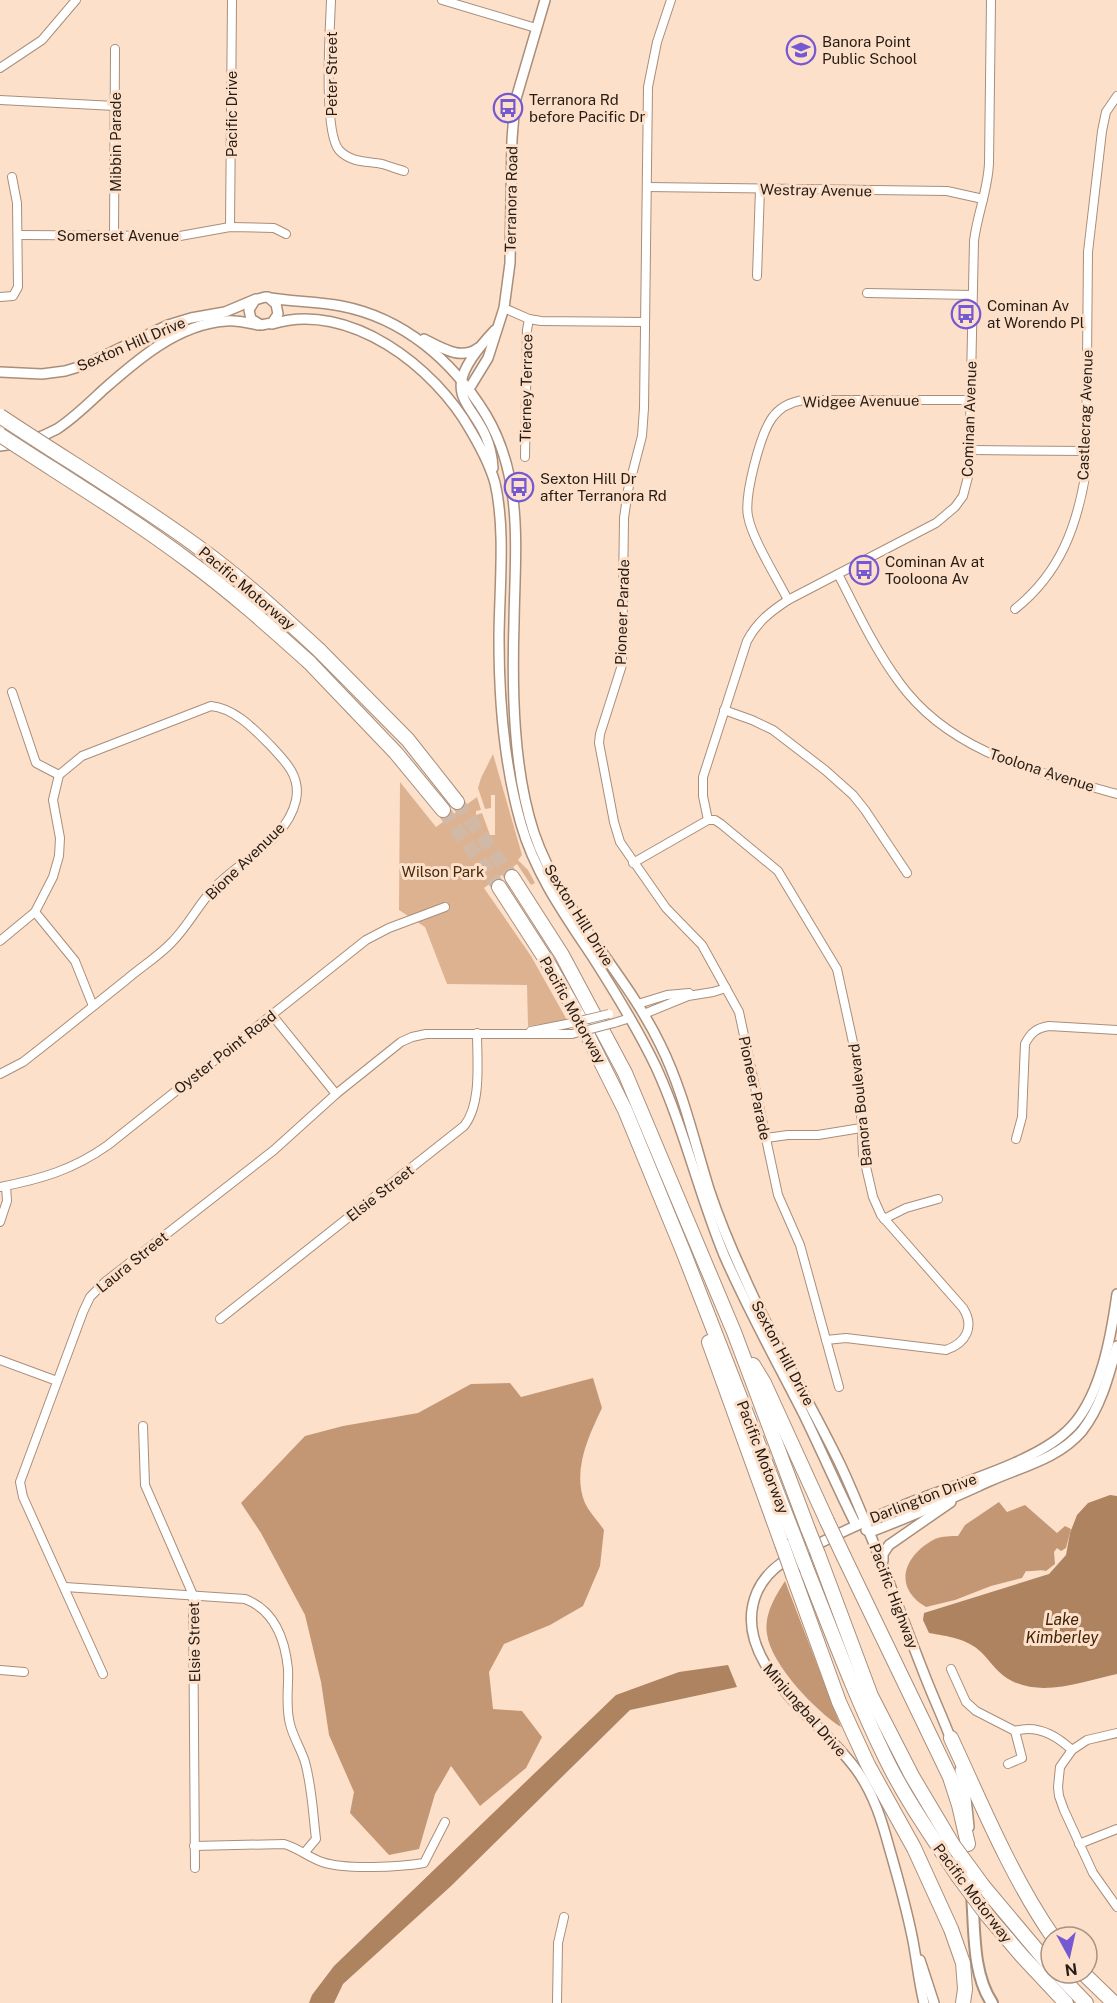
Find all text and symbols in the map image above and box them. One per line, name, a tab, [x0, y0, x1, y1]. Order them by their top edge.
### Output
street label: Peter Street	[323, 31, 340, 117]
place label: Banora Point Public School	[822, 33, 917, 67]
school or university icon: Banora Point Public School	[785, 34, 817, 66]
street label: Pacific Drive	[223, 71, 240, 157]
place label: Terranora Rd before Pacific Dr	[529, 91, 645, 125]
street label: Mibbin Parade	[107, 92, 124, 192]
bus stop icon: Terranora Rd before Pacific Dr	[492, 92, 524, 124]
street label: Terranora Road	[502, 146, 520, 252]
street label: Westray Avenue	[760, 181, 872, 199]
street label: Somerset Avenue	[57, 227, 179, 244]
place label: Cominan Av at Worendo Pl	[987, 297, 1084, 331]
bus stop icon: Cominan Av at Worendo Pl	[950, 298, 982, 330]
street label: Sexton Hill Drive	[74, 313, 188, 375]
street label: Tierney Terrace	[517, 334, 535, 442]
street label: Castlecrag Avenue	[1074, 349, 1096, 481]
street label: Cominan Avenue	[958, 361, 980, 477]
street label: Widgee Avenuue	[802, 391, 920, 411]
place label: Sexton Hill Dr after Terranora Rd	[540, 470, 667, 504]
bus stop icon: Sexton Hill Dr after Terranora Rd	[503, 471, 535, 503]
street label: Pacific Motorway	[196, 543, 298, 633]
place label: Cominan Av at Tooloona Av	[885, 553, 985, 587]
bus stop icon: Cominan Av at Tooloona Av	[848, 554, 880, 586]
street label: Pioneer Parade	[612, 559, 632, 665]
street label: Toolona Avenue	[987, 745, 1097, 795]
street label: Bione Avenuue	[202, 819, 288, 903]
street label: Sexton Hill Drive	[541, 861, 617, 969]
park label: Wilson Park	[402, 863, 484, 880]
street label: Pacific Motorway	[536, 953, 610, 1067]
street label: Oyster Point Road	[171, 1007, 279, 1097]
street label: Pioneer Parade	[736, 1034, 774, 1142]
street label: Banora Boulevard	[845, 1043, 875, 1167]
street label: Elsie Street	[343, 1161, 417, 1225]
street label: Laura Street	[93, 1228, 171, 1296]
street label: Sexton Hill Drive	[748, 1298, 818, 1408]
street label: Pacific Motorway	[734, 1398, 792, 1516]
street label: Darlington Drive	[867, 1470, 979, 1526]
street label: Pacific Highway	[866, 1541, 922, 1651]
street label: Elsie Street	[185, 1601, 203, 1682]
water label: Lake Kimberley	[1026, 1610, 1099, 1647]
street label: Minjungbal Drive	[760, 1660, 850, 1760]
street label: Pacific Motorway	[930, 1840, 1016, 1946]
north arrow	[1039, 1925, 1099, 1985]
text: N	[1063, 1959, 1079, 1980]

